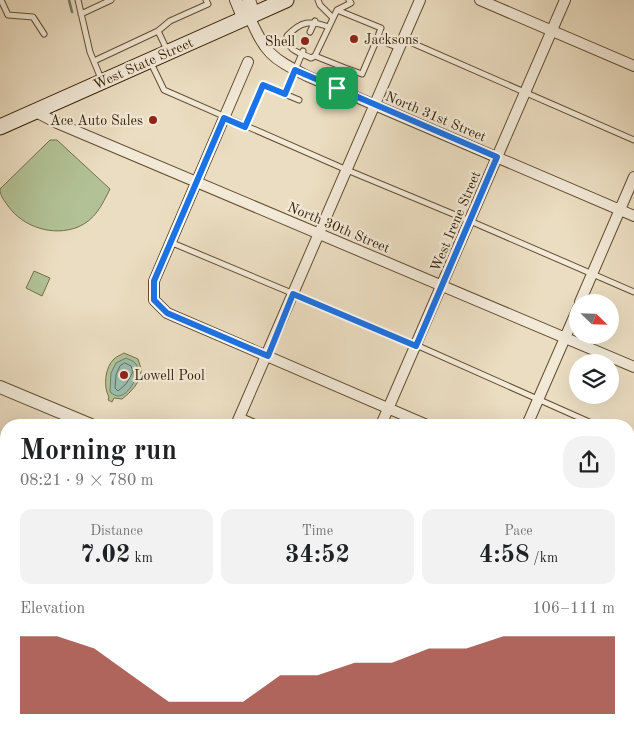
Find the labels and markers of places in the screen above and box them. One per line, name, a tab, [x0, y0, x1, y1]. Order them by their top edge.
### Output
marker: Jacksons	[348, 33, 360, 45]
place label: Jacksons	[364, 33, 419, 47]
place label: Shell	[265, 35, 295, 49]
marker: Shell	[299, 35, 311, 47]
pin	[316, 67, 358, 109]
place label: Ace Auto Sales	[50, 114, 143, 128]
marker: Ace Auto Sales	[147, 114, 159, 126]
marker: Lowell Pool	[118, 369, 130, 381]
place label: Lowell Pool	[134, 369, 205, 383]

